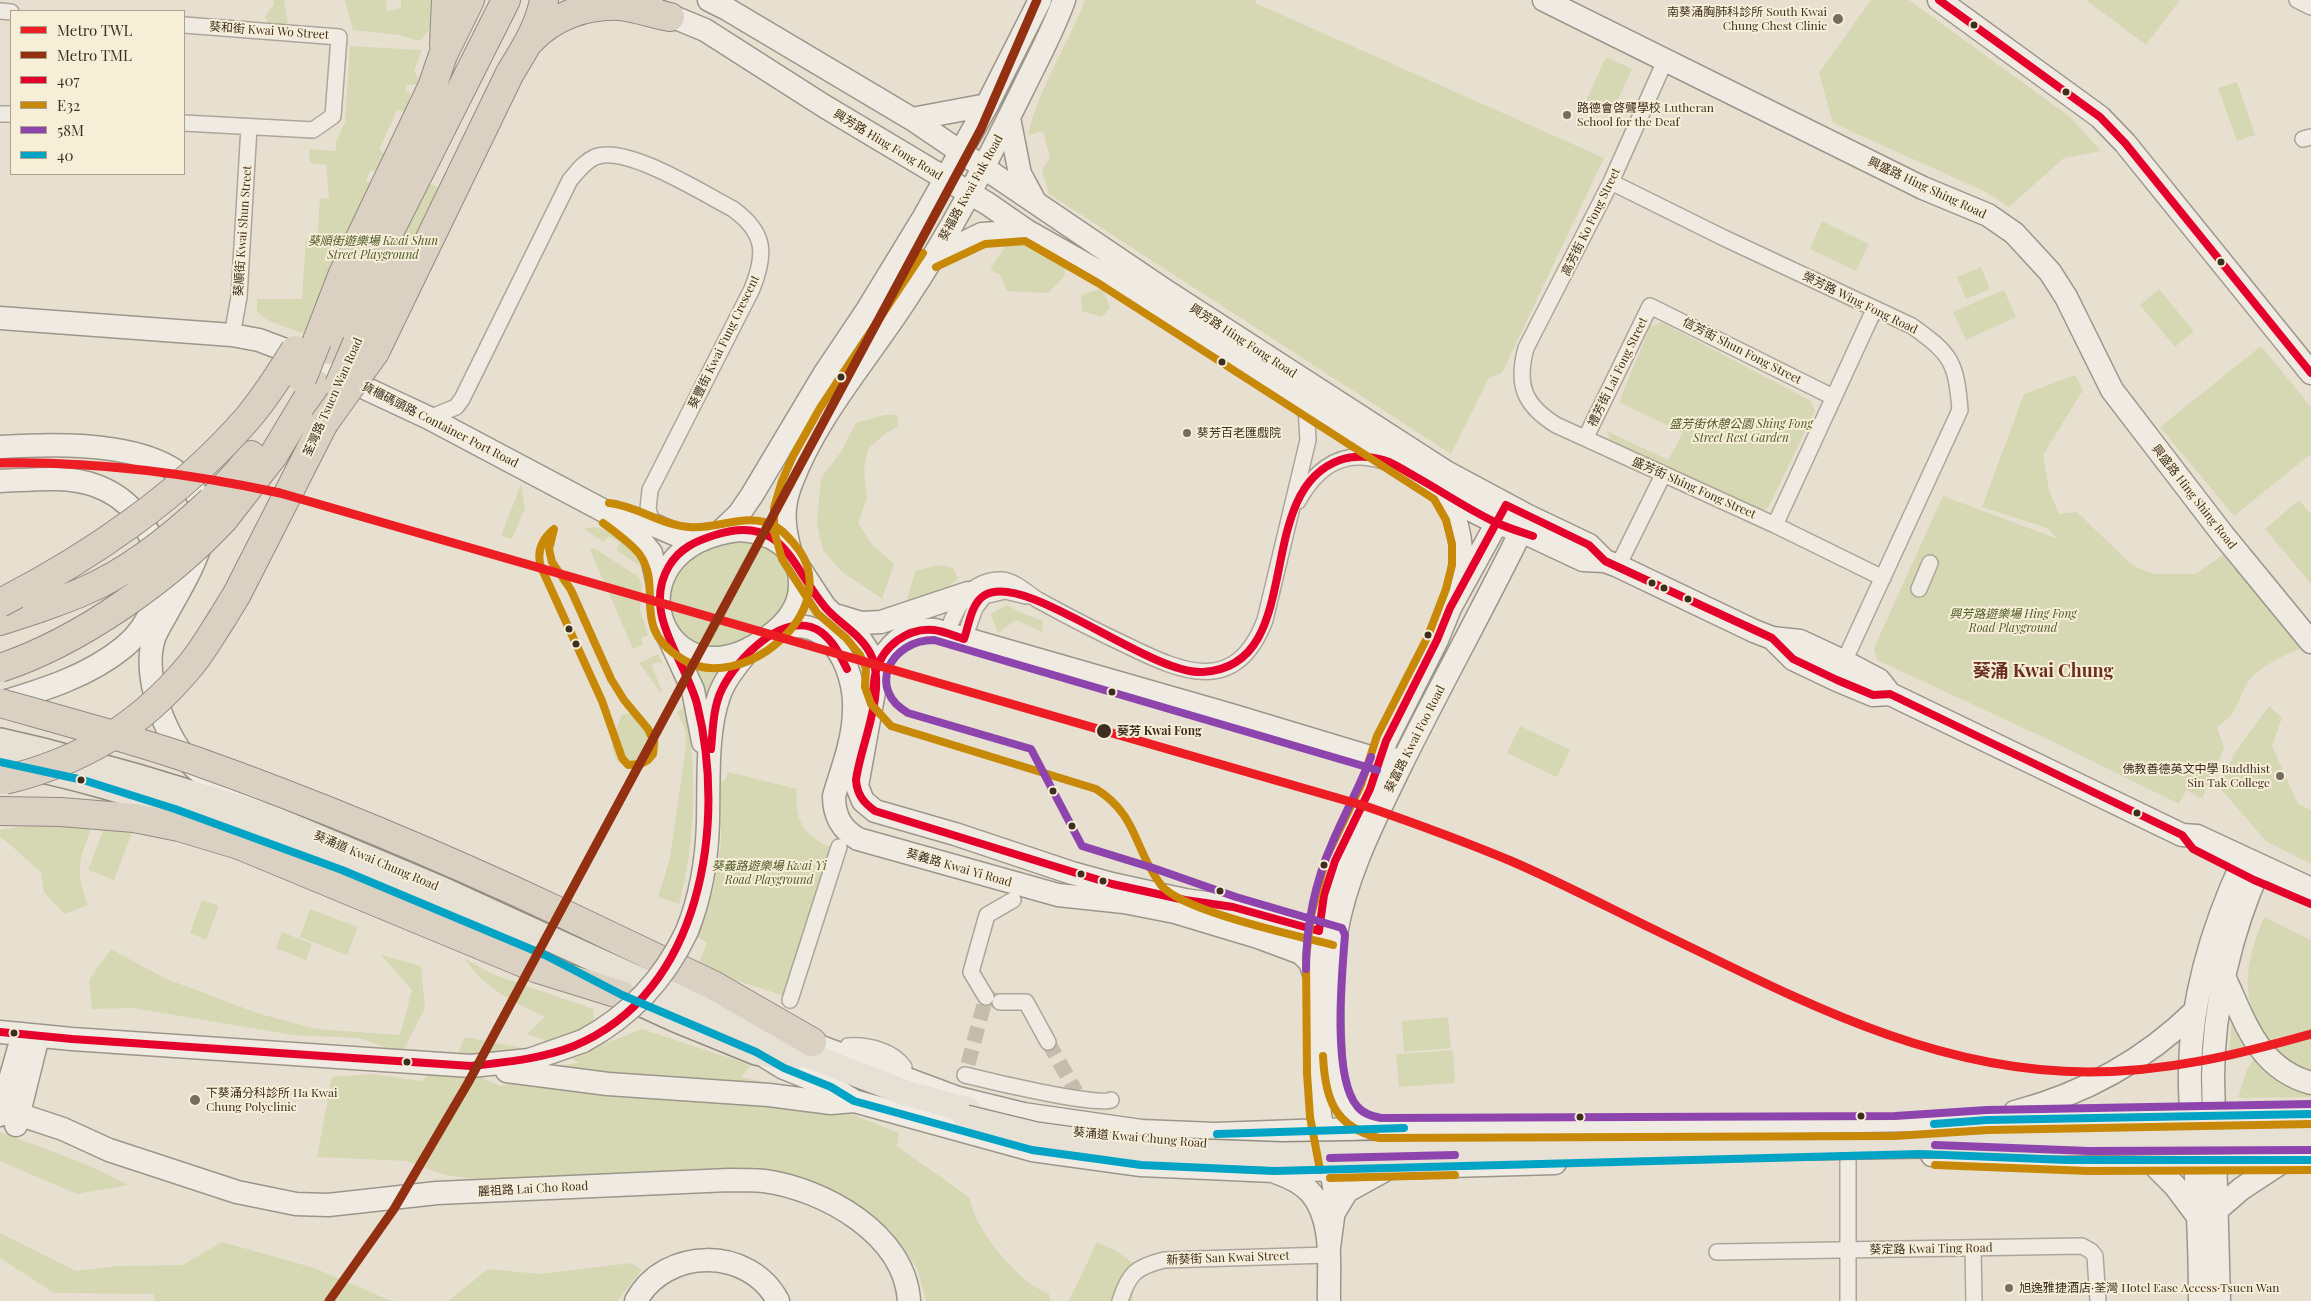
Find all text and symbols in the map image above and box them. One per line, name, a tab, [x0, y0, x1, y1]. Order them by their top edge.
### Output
place label: 南葵涌胸肺科診所 South Kwai Chung Chest Clinic	[1667, 5, 1827, 33]
legend	[10, 10, 185, 175]
marker: 南葵涌胸肺科診所 South Kwai Chung Chest Clinic	[1831, 12, 1845, 26]
text: Metro TWL	[57, 20, 132, 40]
street label: 葵和街 Kwai Wo Street	[208, 20, 330, 42]
unlabelled marker	[1969, 20, 1979, 30]
text: Metro TML	[57, 45, 132, 65]
text: 407	[57, 70, 80, 90]
unlabelled marker	[2061, 87, 2071, 97]
text: E32	[57, 95, 80, 115]
place label: 路德會啓聾學校 Lutheran School for the Deaf	[1577, 101, 1714, 129]
street label: 興芳路 Hing Fong Road	[831, 107, 945, 183]
marker: 路德會啓聾學校 Lutheran School for the Deaf	[1561, 109, 1573, 121]
text: 58M	[57, 120, 84, 140]
street label: 葵福路 Kwai Fuk Road	[936, 132, 1006, 244]
text: 40	[57, 145, 73, 165]
street label: 興盛路 Hing Shing Road	[1866, 154, 1988, 222]
street label: 葵順街 Kwai Shun Street	[231, 165, 255, 297]
street label: 高芳街 Ko Fong Street	[1559, 166, 1623, 278]
park label: 葵順街遊樂場 Kwai Shun Street Playground	[308, 234, 438, 262]
unlabelled marker	[2216, 257, 2226, 267]
street label: 榮芳路 Wing Fong Road	[1800, 269, 1920, 337]
street label: 葵豐街 Kwai Fung Crescent	[685, 273, 763, 411]
street label: 興芳路 Hing Fong Road	[1187, 301, 1299, 381]
street label: 禮芳街 Lai Fong Street	[1585, 315, 1651, 429]
street label: 信芳街 Shun Fong Street	[1680, 315, 1804, 387]
street label: 荃灣路 Tsuen Wan Road	[300, 335, 366, 459]
unlabelled marker	[1217, 357, 1227, 367]
unlabelled marker	[836, 372, 846, 382]
street label: 貨櫃碼頭路 Container Port Road	[359, 379, 521, 471]
park label: 盛芳街休憩公園 Shing Fong Street Rest Garden	[1669, 417, 1813, 445]
place label: 葵芳百老匯戲院	[1197, 426, 1281, 440]
marker: 葵芳百老匯戲院	[1181, 427, 1193, 439]
street label: 興盛路 Hing Shing Road	[2149, 442, 2239, 552]
street label: 盛芳街 Shing Fong Street	[1630, 454, 1758, 522]
unlabelled marker	[1647, 578, 1657, 588]
unlabelled marker	[1659, 583, 1669, 593]
unlabelled marker	[1683, 594, 1693, 604]
park label: 興芳路遊樂場 Hing Fong Road Playground	[1949, 607, 2077, 635]
unlabelled marker	[564, 624, 574, 634]
unlabelled marker	[1423, 630, 1433, 640]
unlabelled marker	[571, 639, 581, 649]
district label: 葵涌 Kwai Chung	[1972, 660, 2114, 682]
street label: 葵富路 Kwai Foo Road	[1382, 683, 1448, 795]
unlabelled marker	[1107, 687, 1117, 697]
marker: 葵芳 Kwai Fong	[1095, 722, 1113, 740]
place label: 葵芳 Kwai Fong	[1117, 724, 1202, 738]
place label: 佛教善德英文中學 Buddhist Sin Tak College	[2122, 762, 2270, 790]
marker: 佛教善德英文中學 Buddhist Sin Tak College	[2274, 770, 2286, 782]
unlabelled marker	[76, 775, 86, 785]
unlabelled marker	[1048, 786, 1058, 796]
unlabelled marker	[2132, 808, 2142, 818]
unlabelled marker	[1067, 821, 1077, 831]
street label: 葵涌道 Kwai Chung Road	[311, 828, 441, 894]
street label: 葵義路 Kwai Yi Road	[905, 846, 1013, 890]
park label: 葵義路遊樂場 Kwai Yi Road Playground	[711, 859, 827, 887]
unlabelled marker	[1319, 860, 1329, 870]
unlabelled marker	[1076, 869, 1086, 879]
unlabelled marker	[1098, 876, 1108, 886]
unlabelled marker	[1215, 886, 1225, 896]
unlabelled marker	[9, 1028, 19, 1038]
unlabelled marker	[402, 1057, 412, 1067]
place label: 下葵涌分科診所 Ha Kwai Chung Polyclinic	[206, 1086, 337, 1114]
marker: 下葵涌分科診所 Ha Kwai Chung Polyclinic	[188, 1093, 202, 1107]
unlabelled marker	[1856, 1111, 1866, 1121]
unlabelled marker	[1575, 1112, 1585, 1122]
street label: 葵涌道 Kwai Chung Road	[1072, 1125, 1208, 1151]
street label: 麗祖路 Lai Cho Road	[477, 1179, 589, 1199]
street label: 葵定路 Kwai Ting Road	[1869, 1241, 1993, 1257]
street label: 新葵街 San Kwai Street	[1166, 1249, 1290, 1267]
place label: 旭逸雅捷酒店·荃灣 Hotel Ease Access·Tsuen Wan	[2019, 1281, 2280, 1295]
marker: 旭逸雅捷酒店·荃灣 Hotel Ease Access·Tsuen Wan	[2003, 1282, 2015, 1294]

